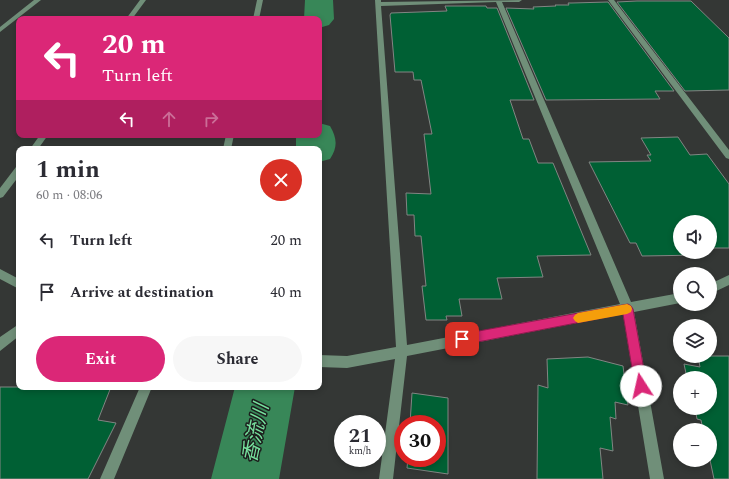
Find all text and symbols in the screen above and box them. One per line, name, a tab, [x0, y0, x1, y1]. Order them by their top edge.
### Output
text: 20 m	[102, 23, 166, 66]
icon: left	[36, 32, 88, 84]
text: Turn left	[102, 62, 173, 89]
icon: left	[116, 108, 138, 130]
icon: ahead	[158, 108, 180, 130]
icon: right	[200, 108, 222, 130]
text: 1 min	[36, 152, 100, 188]
button: close	[260, 159, 302, 201]
text: 60 m · 08:06	[36, 185, 102, 205]
map controls	[673, 215, 717, 467]
button: sound	[673, 215, 717, 259]
icon: left	[36, 229, 58, 251]
text: Turn left	[70, 229, 132, 252]
text: 20 m	[270, 229, 302, 252]
button: search	[673, 267, 717, 311]
icon: arrive	[36, 281, 58, 303]
text: Arrive at destination	[70, 281, 214, 304]
text: 40 m	[270, 281, 302, 304]
button: layers	[673, 319, 717, 363]
pin	[445, 322, 479, 356]
icon: arrive	[451, 328, 473, 350]
button: Exit	[36, 336, 165, 382]
button: Share	[173, 336, 302, 382]
position arrow	[620, 365, 662, 407]
button: +	[673, 371, 717, 415]
water label: 香流川	[235, 399, 277, 466]
speed limit sign: 30	[394, 415, 446, 467]
text: 21	[349, 421, 371, 451]
button: −	[673, 423, 717, 467]
text: km/h	[349, 443, 371, 459]

